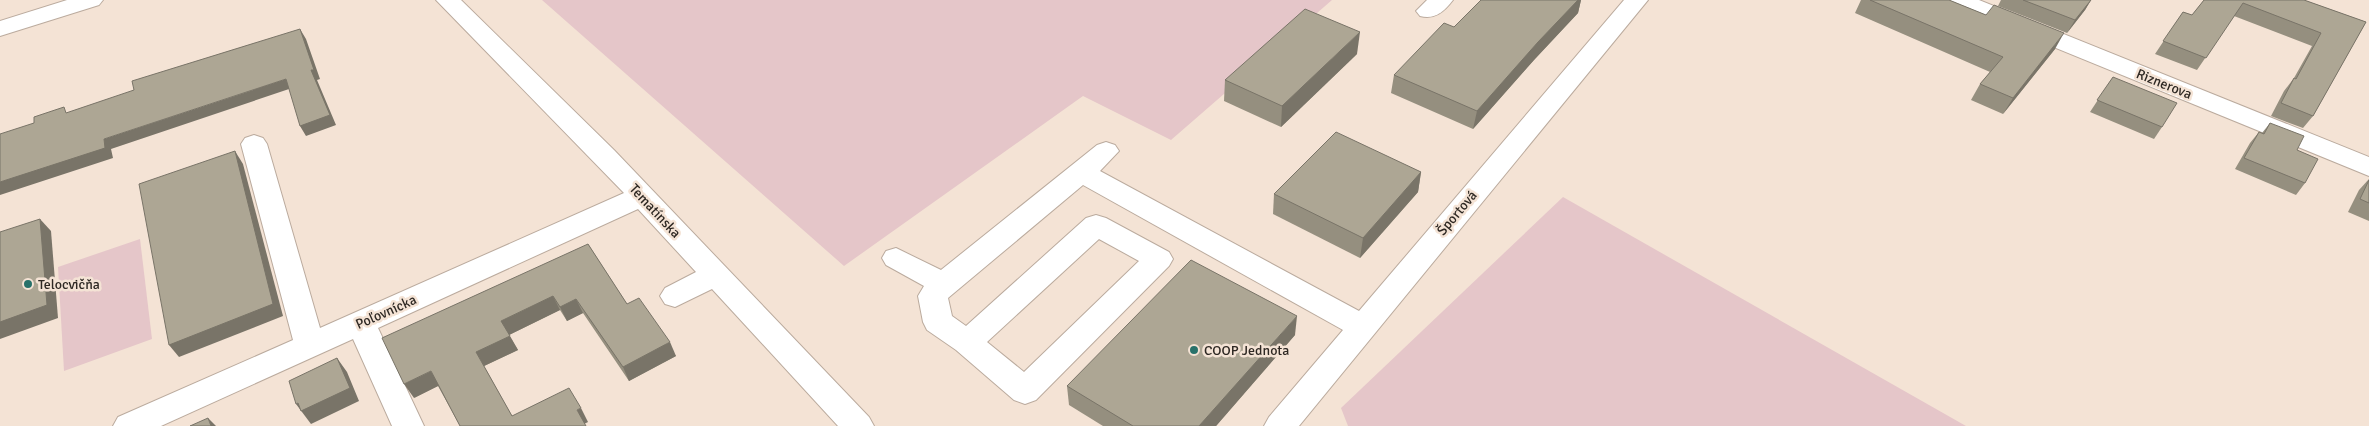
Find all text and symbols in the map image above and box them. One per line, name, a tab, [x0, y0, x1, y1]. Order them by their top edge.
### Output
street label: Riznerova	[2134, 65, 2194, 103]
street label: Tematínska	[626, 181, 684, 241]
street label: Športová	[1433, 187, 1481, 239]
place label: Telocvičňa	[38, 276, 100, 293]
marker: Telocvičňa	[22, 278, 34, 290]
street label: Poľovnícka	[353, 291, 419, 333]
place label: COOP Jednota	[1204, 342, 1289, 359]
marker: COOP Jednota	[1188, 344, 1200, 356]

